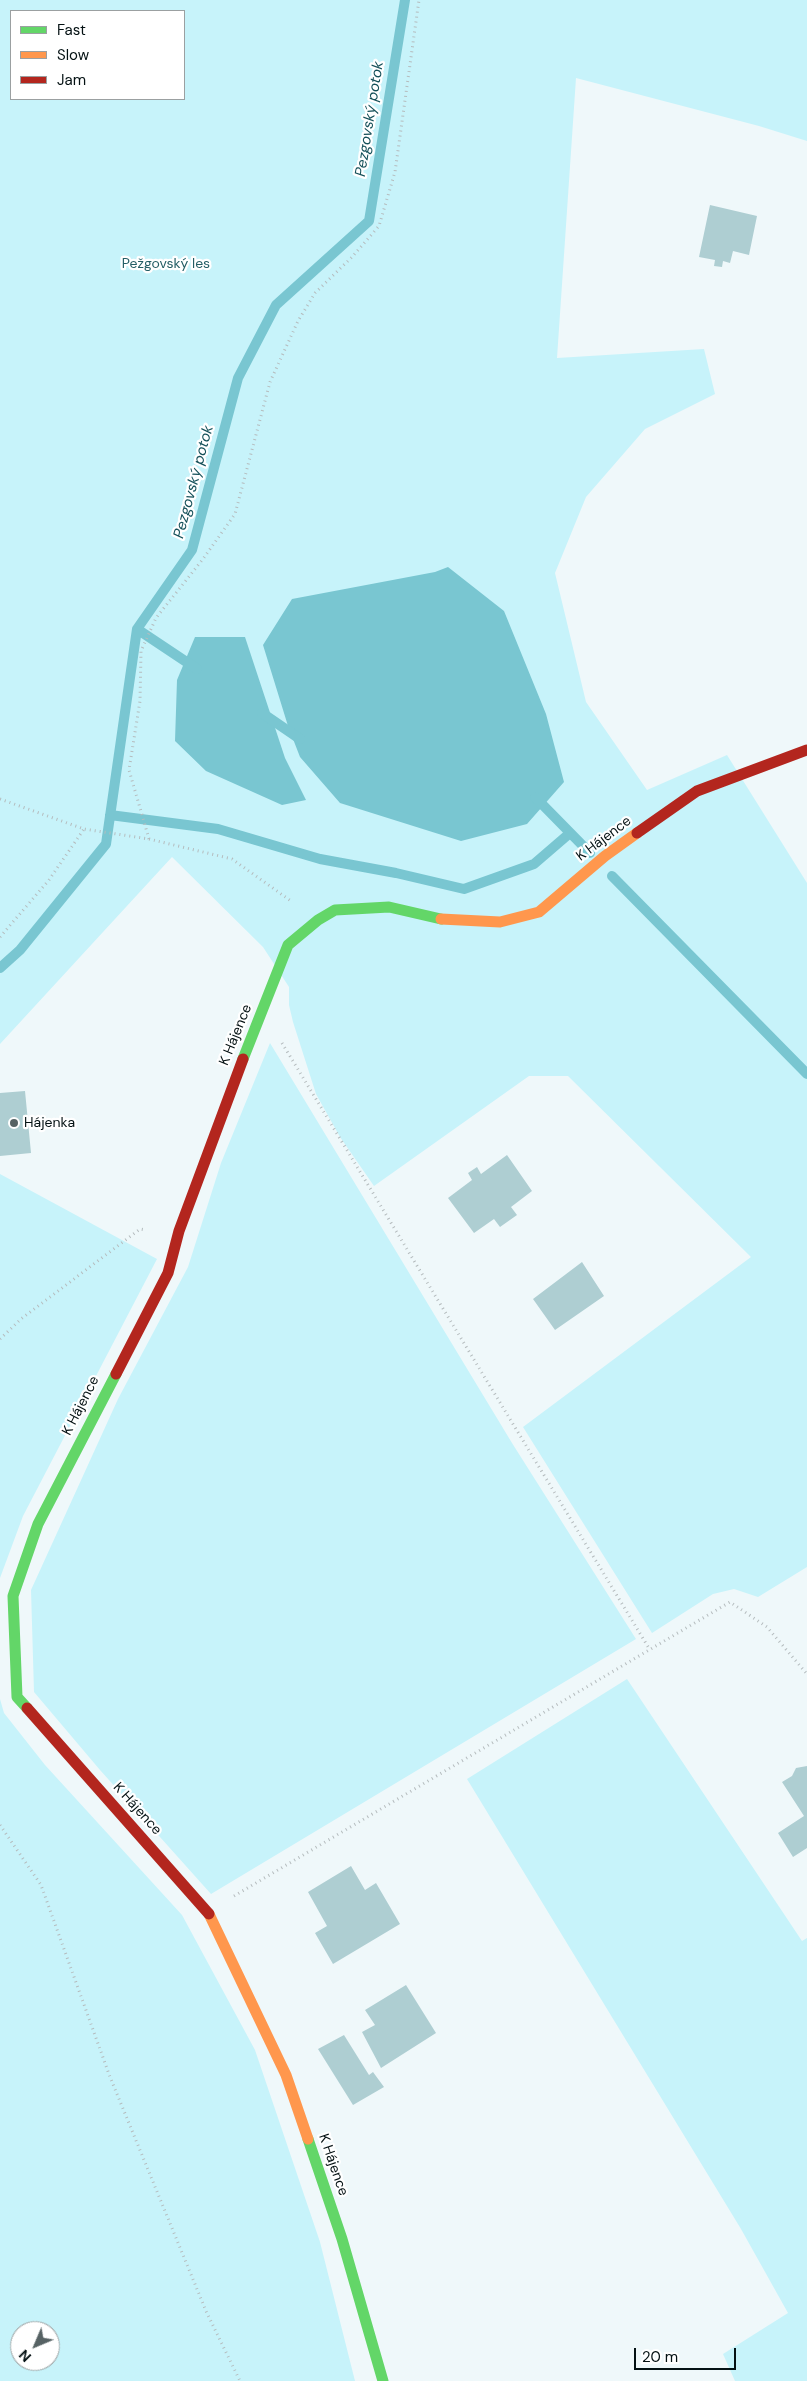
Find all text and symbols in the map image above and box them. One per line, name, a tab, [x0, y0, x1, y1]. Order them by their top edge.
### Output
legend	[10, 10, 185, 100]
text: Fast	[57, 20, 86, 40]
text: Slow	[57, 45, 89, 65]
water label: Pezgovský potok	[352, 60, 388, 178]
text: Jam	[57, 70, 86, 90]
park label: Pežgovský les	[122, 256, 210, 272]
water label: Pezgovský potok	[170, 423, 218, 541]
street label: K Hájence	[573, 813, 635, 865]
street label: K Hájence	[216, 1002, 256, 1068]
place label: Hájenka	[24, 1115, 75, 1131]
marker: Hájenka	[8, 1117, 20, 1129]
street label: K Hájence	[59, 1373, 103, 1439]
street label: K Hájence	[109, 1779, 165, 1839]
street label: K Hájence	[315, 2132, 351, 2198]
north arrow	[10, 2321, 60, 2371]
scale bar	[637, 2338, 740, 2370]
text: N	[15, 2346, 35, 2366]
text: 20 m	[642, 2347, 678, 2367]

